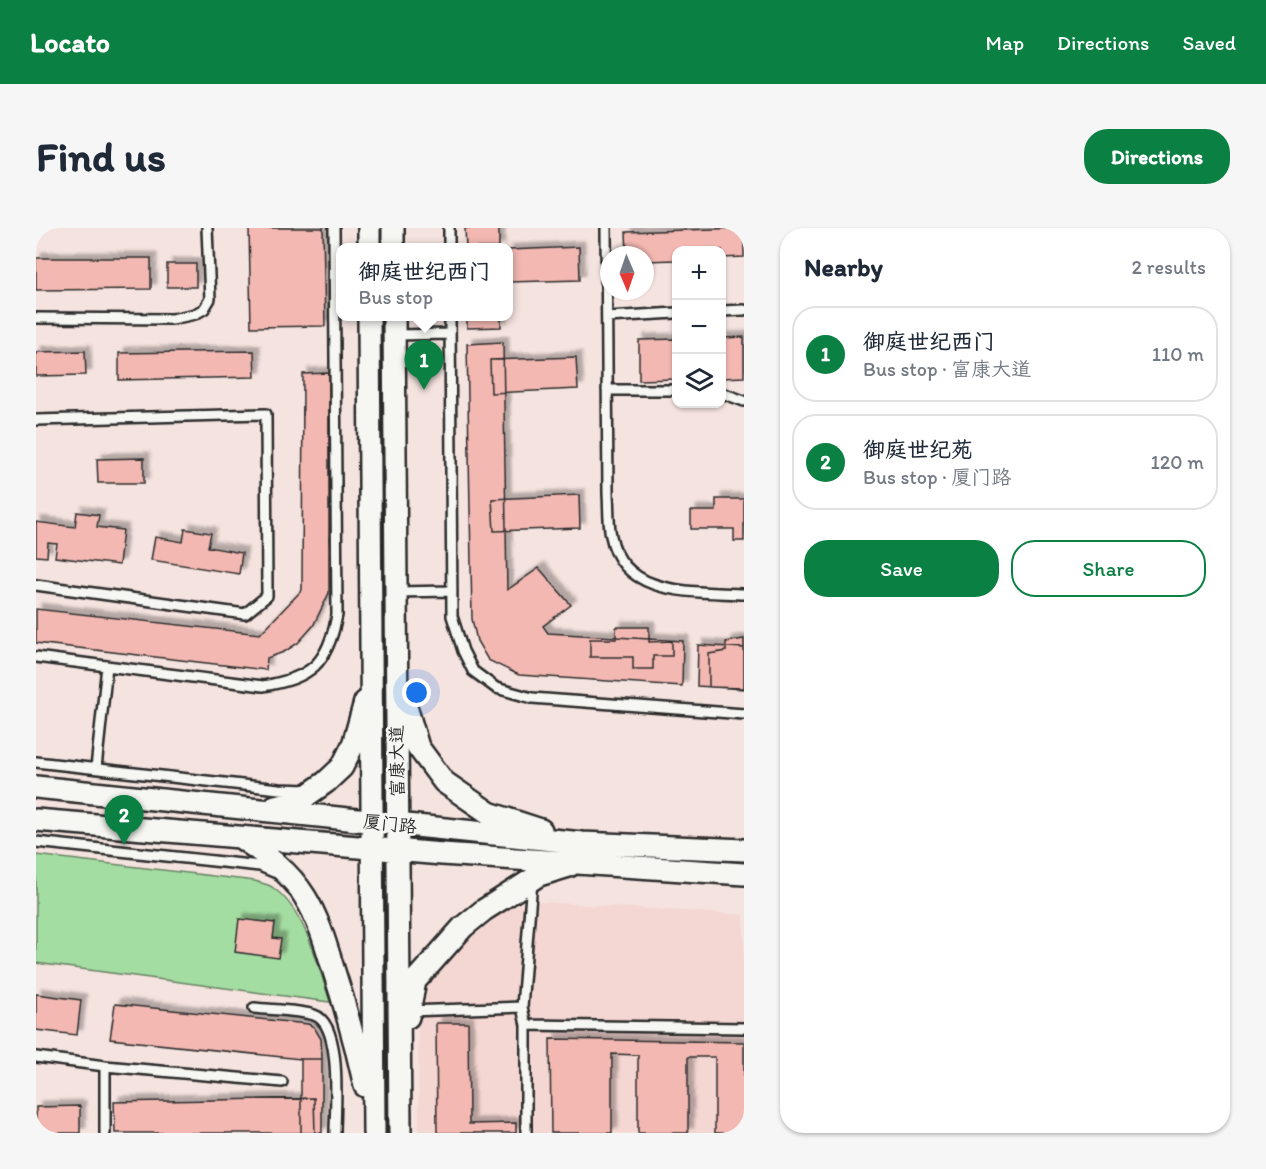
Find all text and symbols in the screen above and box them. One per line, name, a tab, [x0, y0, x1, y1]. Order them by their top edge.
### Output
text: Locato	[30, 25, 110, 59]
text: Map	[986, 30, 1024, 55]
text: Directions	[1057, 30, 1149, 55]
text: Saved	[1182, 30, 1236, 55]
button: Directions	[1084, 129, 1230, 184]
text: Find us	[36, 131, 166, 182]
popup	[336, 243, 513, 321]
north arrow	[600, 246, 654, 300]
map controls	[672, 246, 726, 408]
button: +	[672, 246, 726, 300]
text: Nearby	[804, 251, 883, 283]
text: 2 results	[1132, 255, 1206, 279]
text: 御庭世纪西门	[358, 258, 491, 285]
text: Bus stop	[358, 285, 433, 309]
button: −	[672, 300, 726, 354]
text: 御庭世纪西门	[863, 328, 995, 355]
pin: 1	[404, 340, 444, 390]
text: 1	[821, 342, 830, 366]
text: 110 m	[1152, 342, 1204, 366]
button: layers	[672, 354, 726, 408]
text: Bus stop · 富康大道	[863, 357, 1031, 381]
text: 御庭世纪苑	[863, 436, 973, 463]
text: 2	[820, 450, 831, 474]
text: 120 m	[1151, 450, 1204, 474]
text: Bus stop · 厦门路	[863, 465, 1011, 489]
button: Save	[804, 540, 999, 597]
button: Share	[1011, 540, 1206, 597]
your location	[402, 678, 431, 707]
street label: 富康大道	[385, 725, 409, 797]
pin: 2	[104, 796, 143, 845]
street label: 厦门路	[362, 810, 418, 838]

